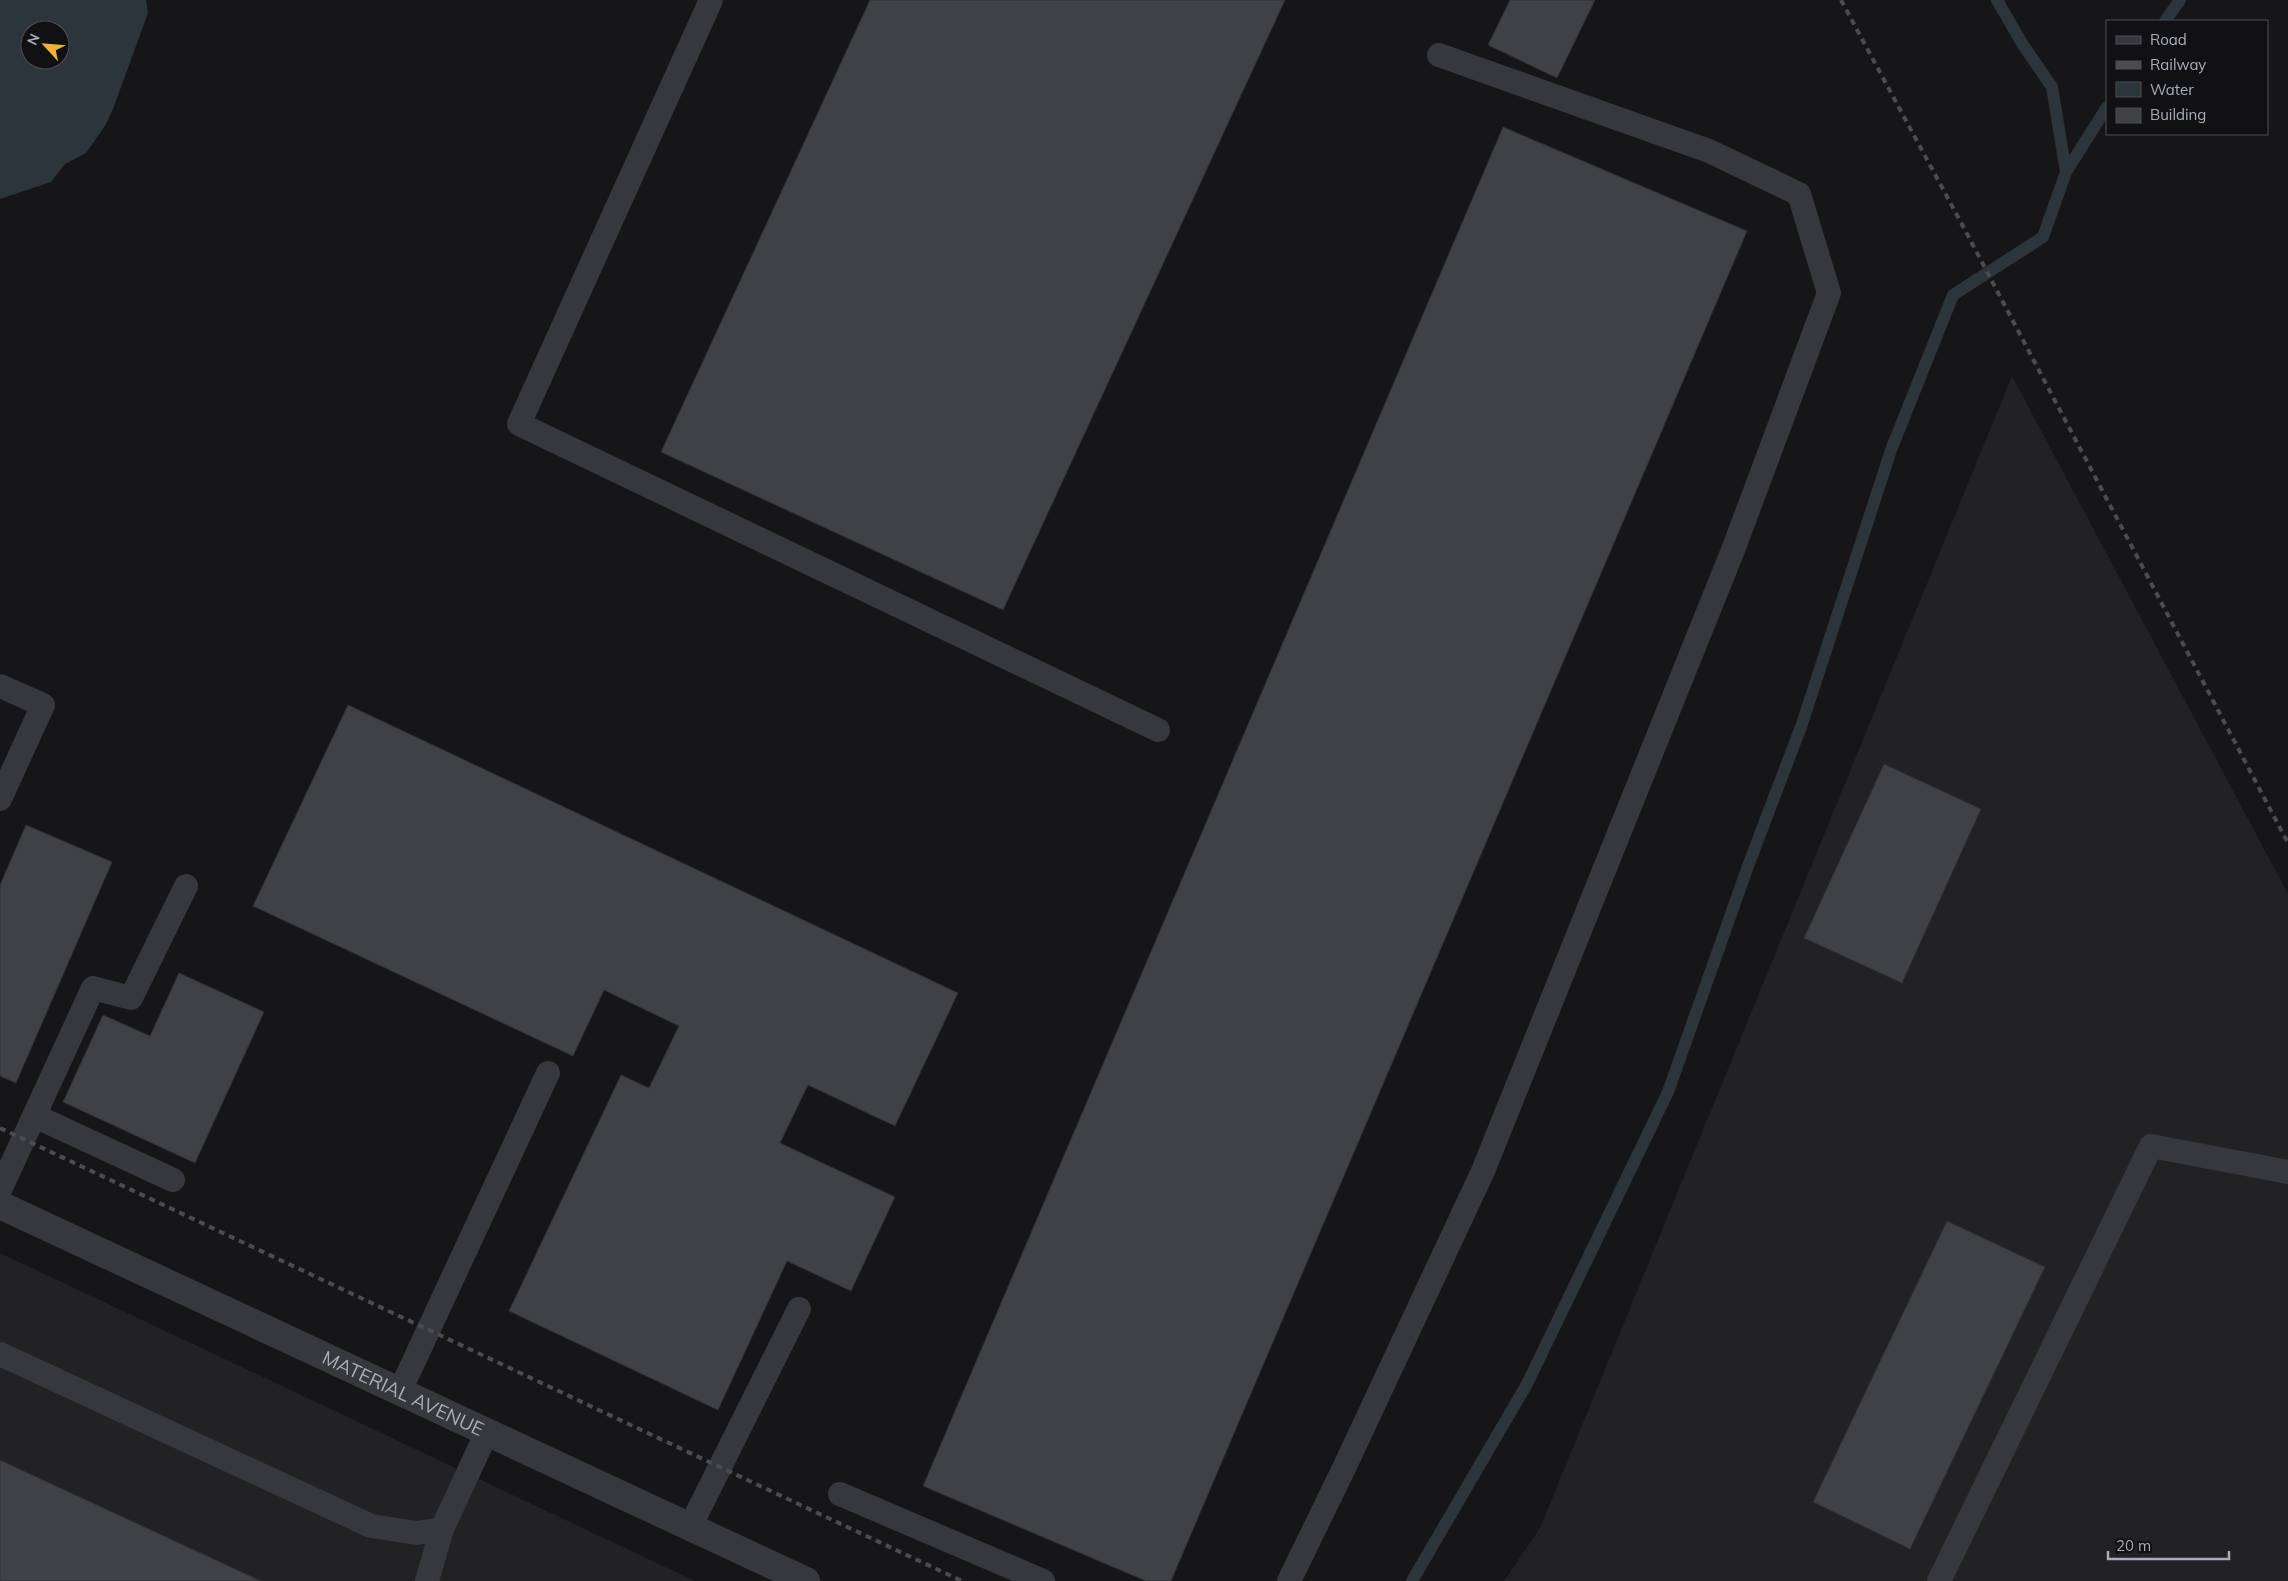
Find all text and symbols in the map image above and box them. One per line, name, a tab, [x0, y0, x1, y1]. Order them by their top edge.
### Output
north arrow	[20, 20, 70, 70]
legend	[2106, 20, 2268, 135]
text: Road	[2150, 30, 2187, 49]
text: N	[23, 31, 44, 48]
text: Railway	[2150, 55, 2206, 74]
text: Water	[2150, 80, 2194, 99]
text: Building	[2150, 105, 2206, 124]
street label: MATERIAL AVENUE	[319, 1345, 488, 1441]
scale bar	[2108, 1528, 2229, 1560]
text: 20 m	[2116, 1536, 2151, 1555]

